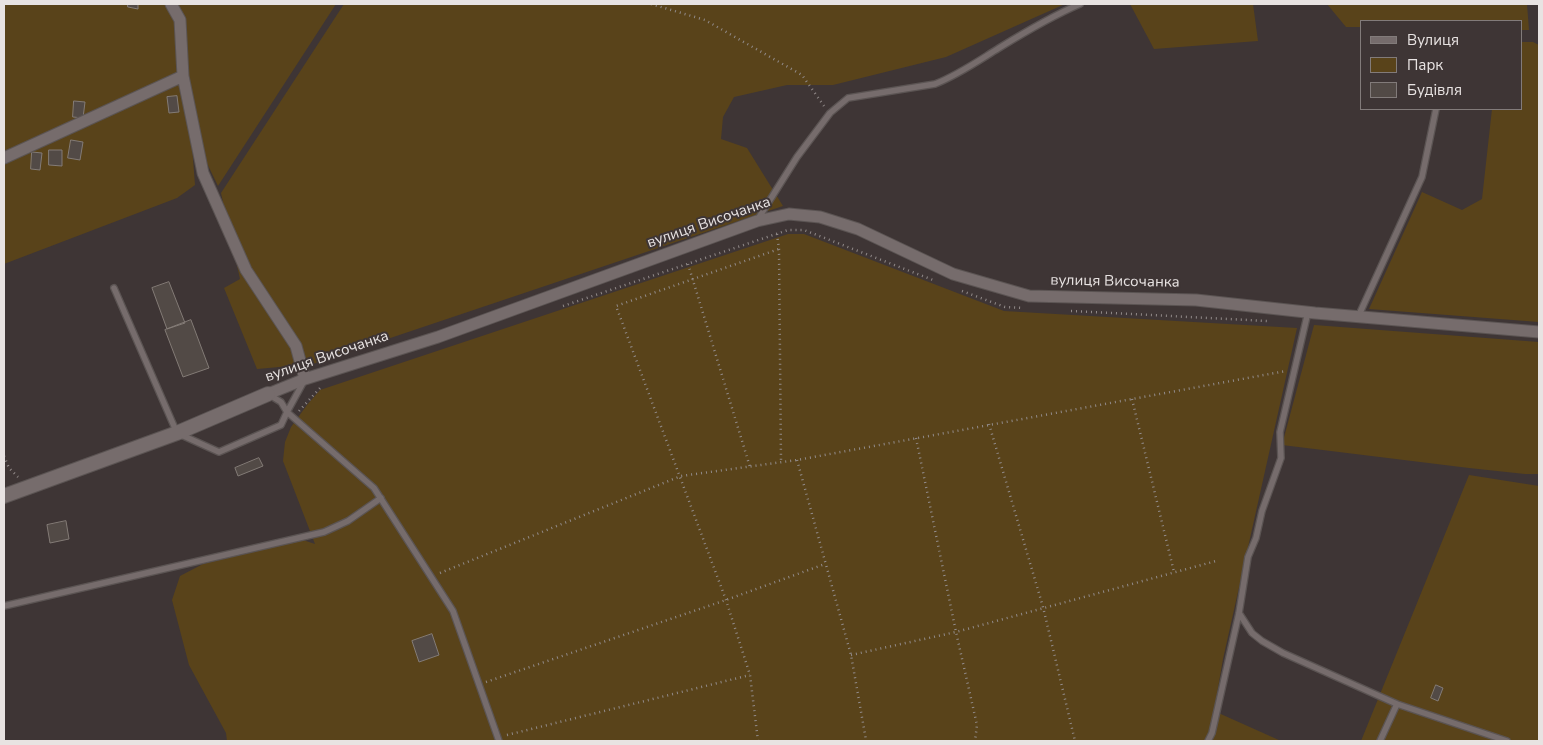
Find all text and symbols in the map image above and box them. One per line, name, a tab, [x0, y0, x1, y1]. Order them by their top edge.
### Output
legend	[1360, 20, 1523, 110]
text: Вулиця	[1407, 30, 1459, 50]
text: Парк	[1407, 55, 1443, 75]
text: Будівля	[1407, 80, 1462, 100]
street label: вулиця Височанка	[645, 193, 773, 253]
street label: вулиця Височанка	[1050, 272, 1180, 292]
street label: вулиця Височанка	[263, 327, 391, 387]

